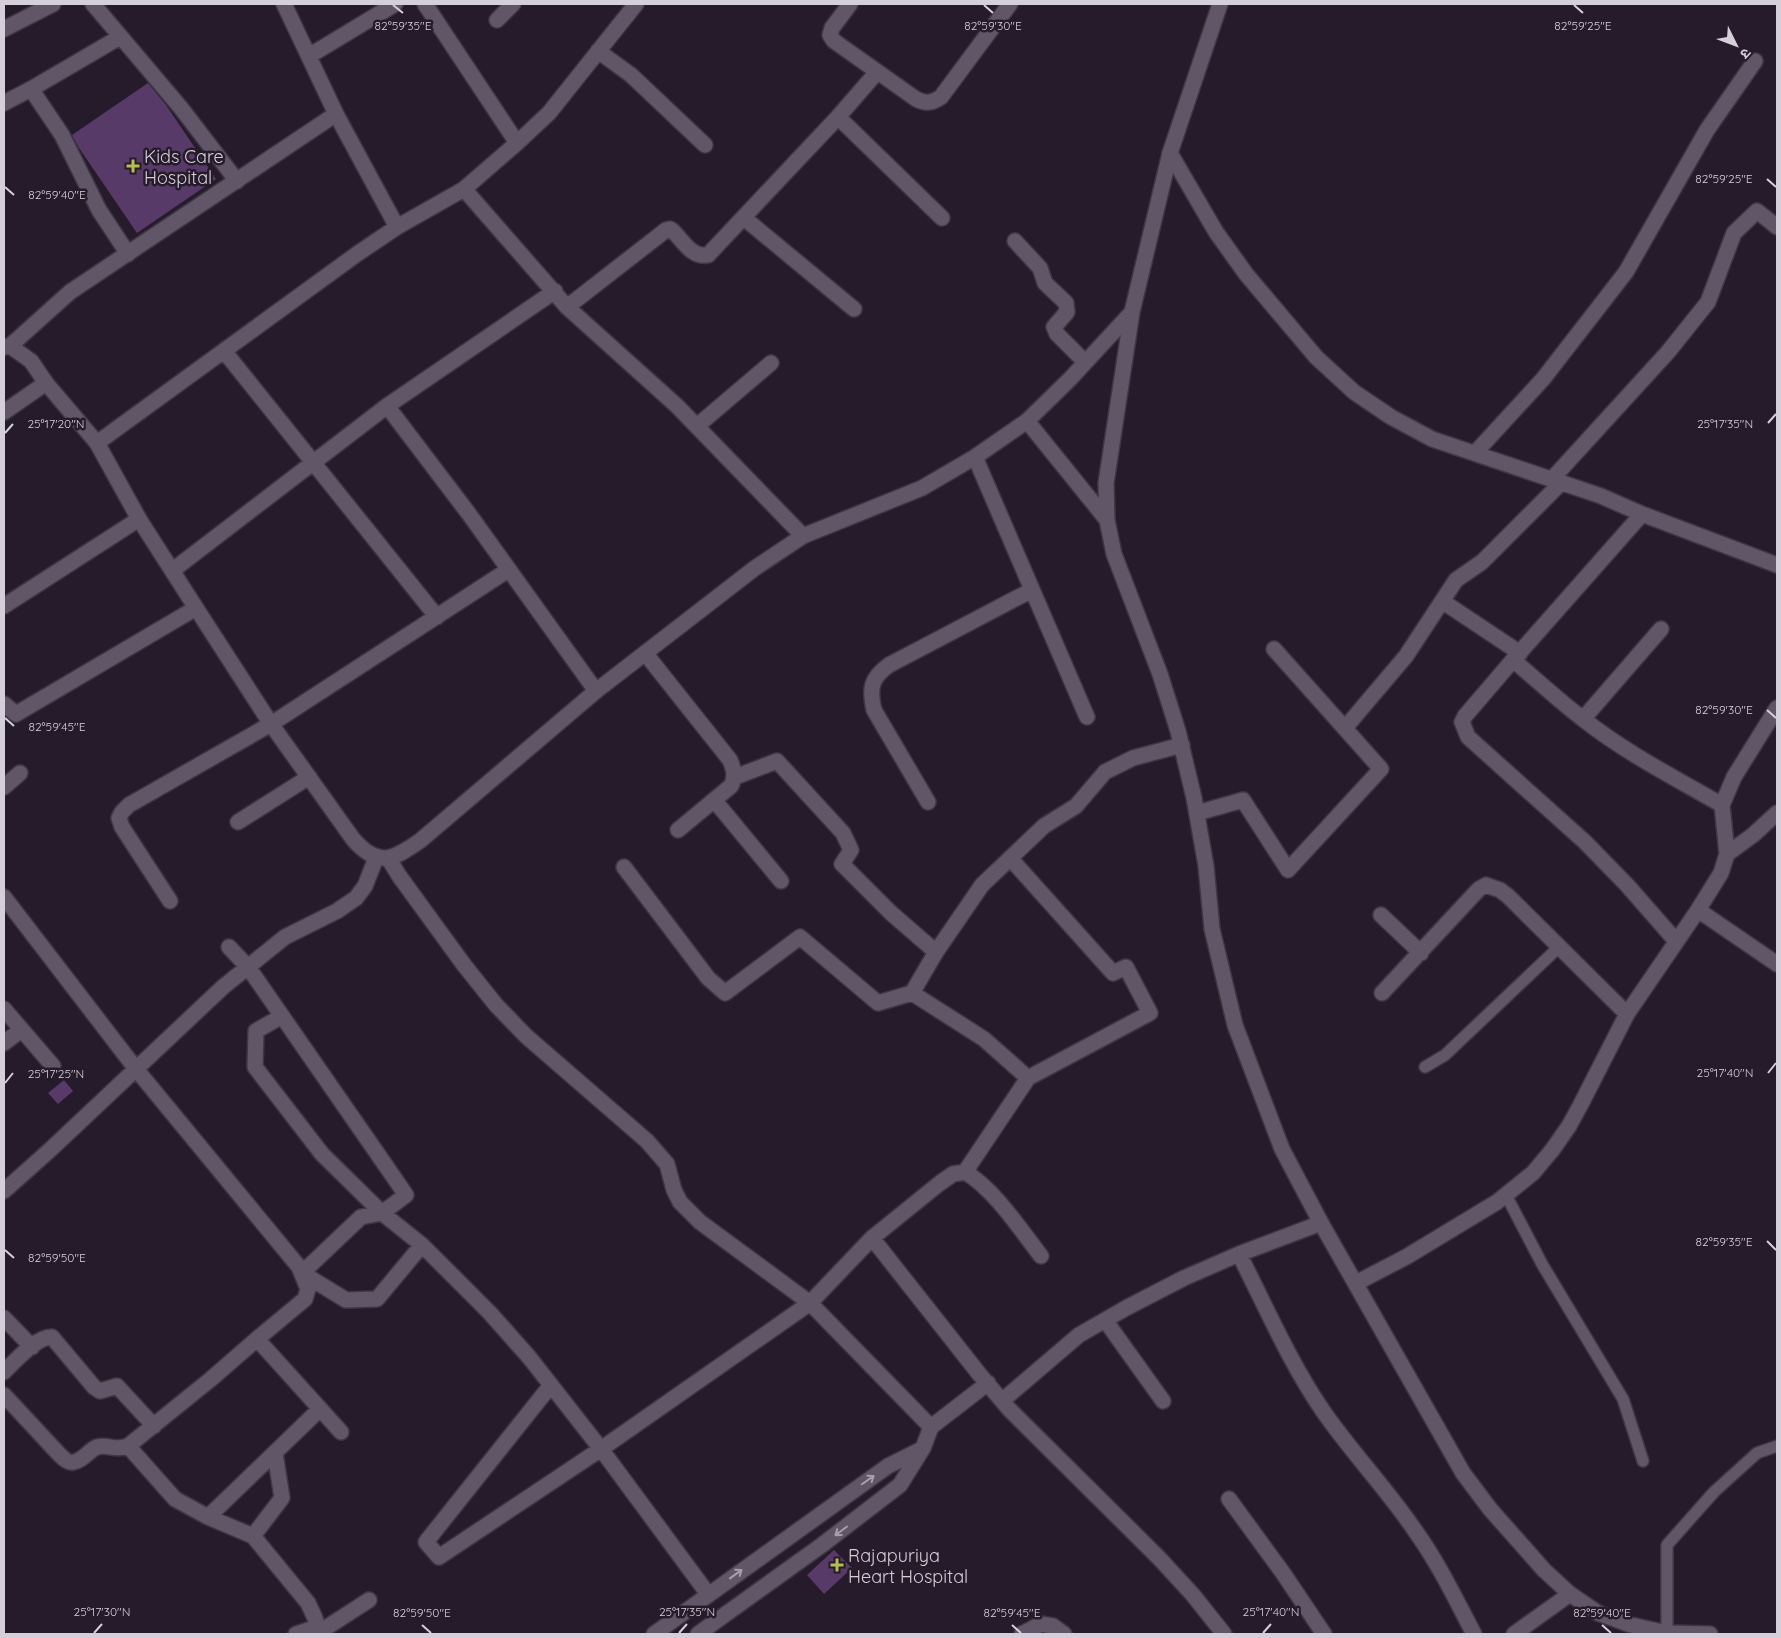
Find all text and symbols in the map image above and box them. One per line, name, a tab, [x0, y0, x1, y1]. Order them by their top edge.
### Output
text: 82°59'35"E	[375, 18, 432, 33]
text: 82°59'30"E	[964, 18, 1022, 33]
text: 82°59'25"E	[1554, 18, 1612, 33]
north arrow	[1711, 20, 1761, 70]
text: उ	[1736, 45, 1755, 63]
place label: Kids Care Hospital	[144, 145, 224, 189]
marker: Kids Care Hospital	[126, 159, 140, 173]
text: 82°59'25"E	[1695, 171, 1753, 186]
text: 82°59'40"E	[28, 187, 86, 202]
text: 25°17'20"N	[27, 416, 85, 431]
text: 25°17'35"N	[1697, 416, 1753, 431]
text: 82°59'30"E	[1695, 702, 1753, 717]
text: 82°59'45"E	[28, 719, 86, 734]
text: 25°17'40"N	[1697, 1065, 1753, 1080]
text: 25°17'25"N	[28, 1066, 84, 1081]
text: 82°59'35"E	[1696, 1234, 1753, 1249]
text: 82°59'50"E	[28, 1250, 86, 1265]
one-way arrow	[861, 1475, 875, 1485]
one-way arrow	[835, 1525, 848, 1536]
place label: Rajapuriya Heart Hospital	[848, 1544, 968, 1588]
marker: Rajapuriya Heart Hospital	[830, 1558, 844, 1572]
one-way arrow	[729, 1569, 743, 1579]
text: 25°17'30"N	[74, 1604, 130, 1619]
text: 25°17'35"N	[659, 1604, 715, 1619]
text: 25°17'40"N	[1243, 1604, 1299, 1619]
text: 82°59'50"E	[393, 1605, 451, 1620]
text: 82°59'45"E	[983, 1605, 1041, 1620]
text: 82°59'40"E	[1573, 1605, 1631, 1620]

